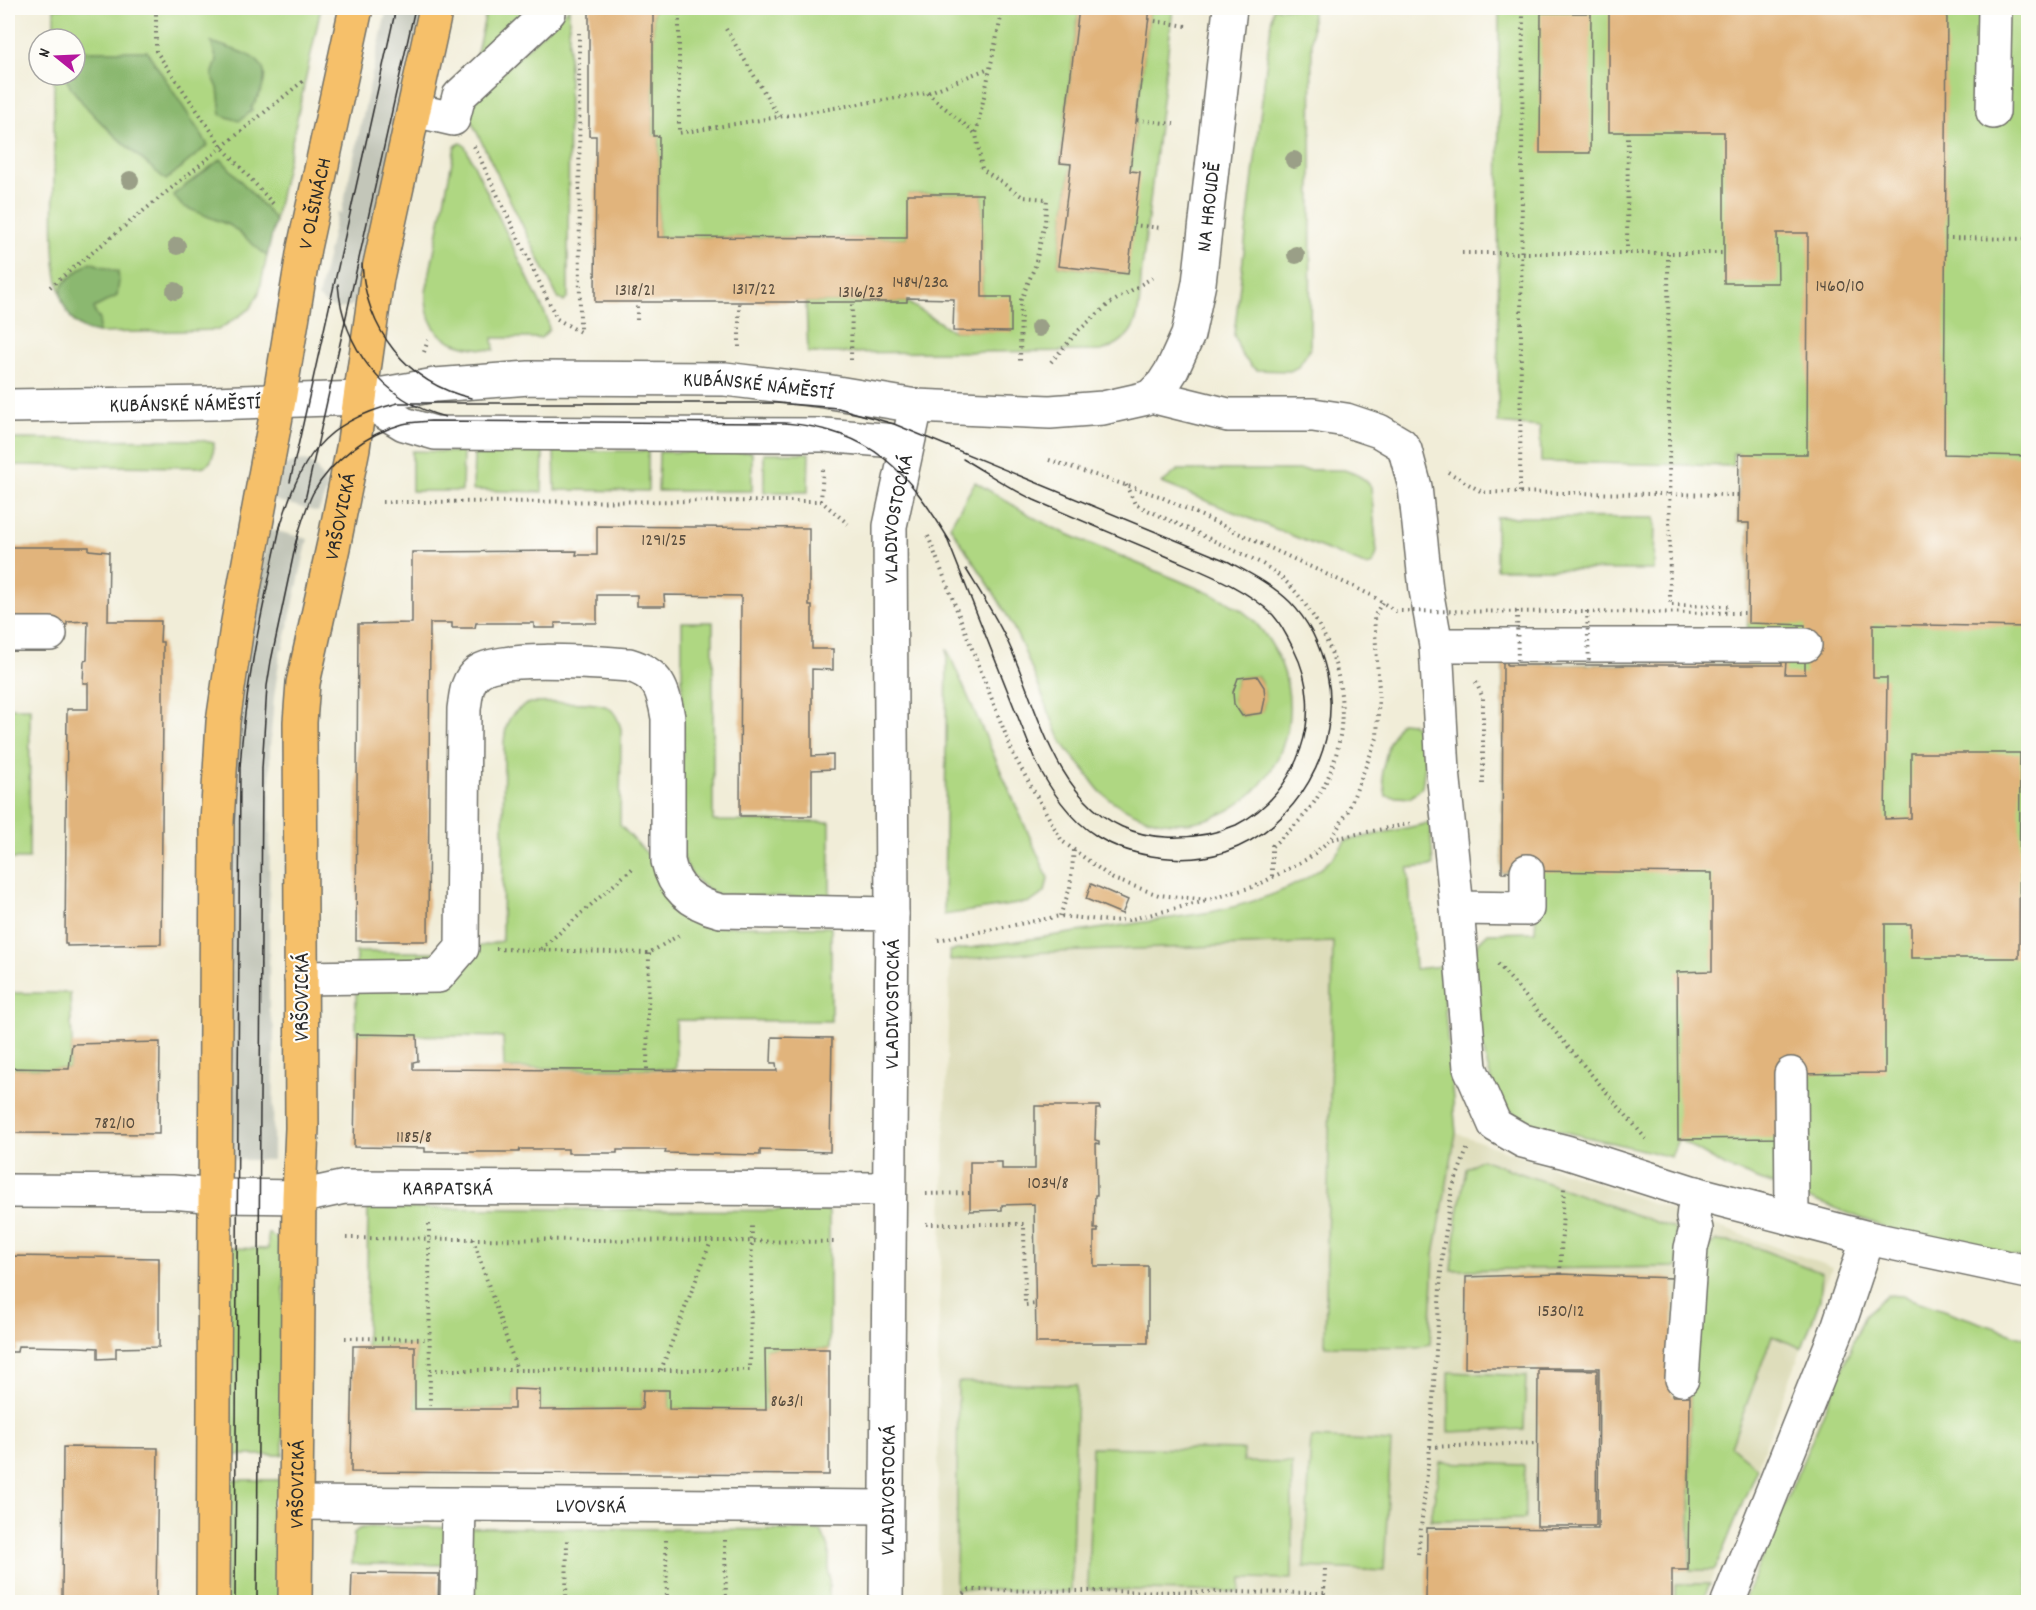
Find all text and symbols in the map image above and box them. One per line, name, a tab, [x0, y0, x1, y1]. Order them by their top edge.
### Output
north arrow	[27, 27, 87, 87]
text: N	[33, 46, 57, 60]
street label: V OLŠINÁCH	[292, 155, 341, 252]
street label: NA HROUDĚ	[1191, 160, 1231, 254]
house number: 1484/23a	[892, 271, 948, 296]
house number: 1460/10	[1816, 275, 1864, 300]
house number: 1317/22	[732, 278, 776, 303]
house number: 1318/21	[615, 279, 655, 304]
house number: 1316/23	[838, 281, 884, 306]
street label: KUBÁNSKÉ NÁMĚSTÍ	[683, 367, 836, 410]
street label: KUBÁNSKÉ NÁMĚSTÍ	[109, 389, 262, 423]
street label: VLADIVOSTOCKÁ	[878, 452, 923, 583]
street label: VRŠOVICKÁ	[319, 470, 366, 563]
house number: 1291/25	[641, 529, 687, 554]
street label: VLADIVOSTOCKÁ	[879, 939, 910, 1069]
street label: VRŠOVICKÁ	[289, 953, 319, 1041]
house number: 782/10	[95, 1112, 135, 1137]
house number: 1185/8	[396, 1126, 432, 1151]
house number: 1034/8	[1027, 1172, 1069, 1197]
street label: KARPATSKÁ	[402, 1175, 493, 1206]
house number: 1530/12	[1537, 1300, 1585, 1325]
house number: 863/1	[770, 1390, 804, 1415]
street label: VLADIVOSTOCKÁ	[874, 1425, 906, 1555]
street label: VRŠOVICKÁ	[284, 1439, 315, 1528]
street label: LVOVSKÁ	[556, 1493, 627, 1523]

